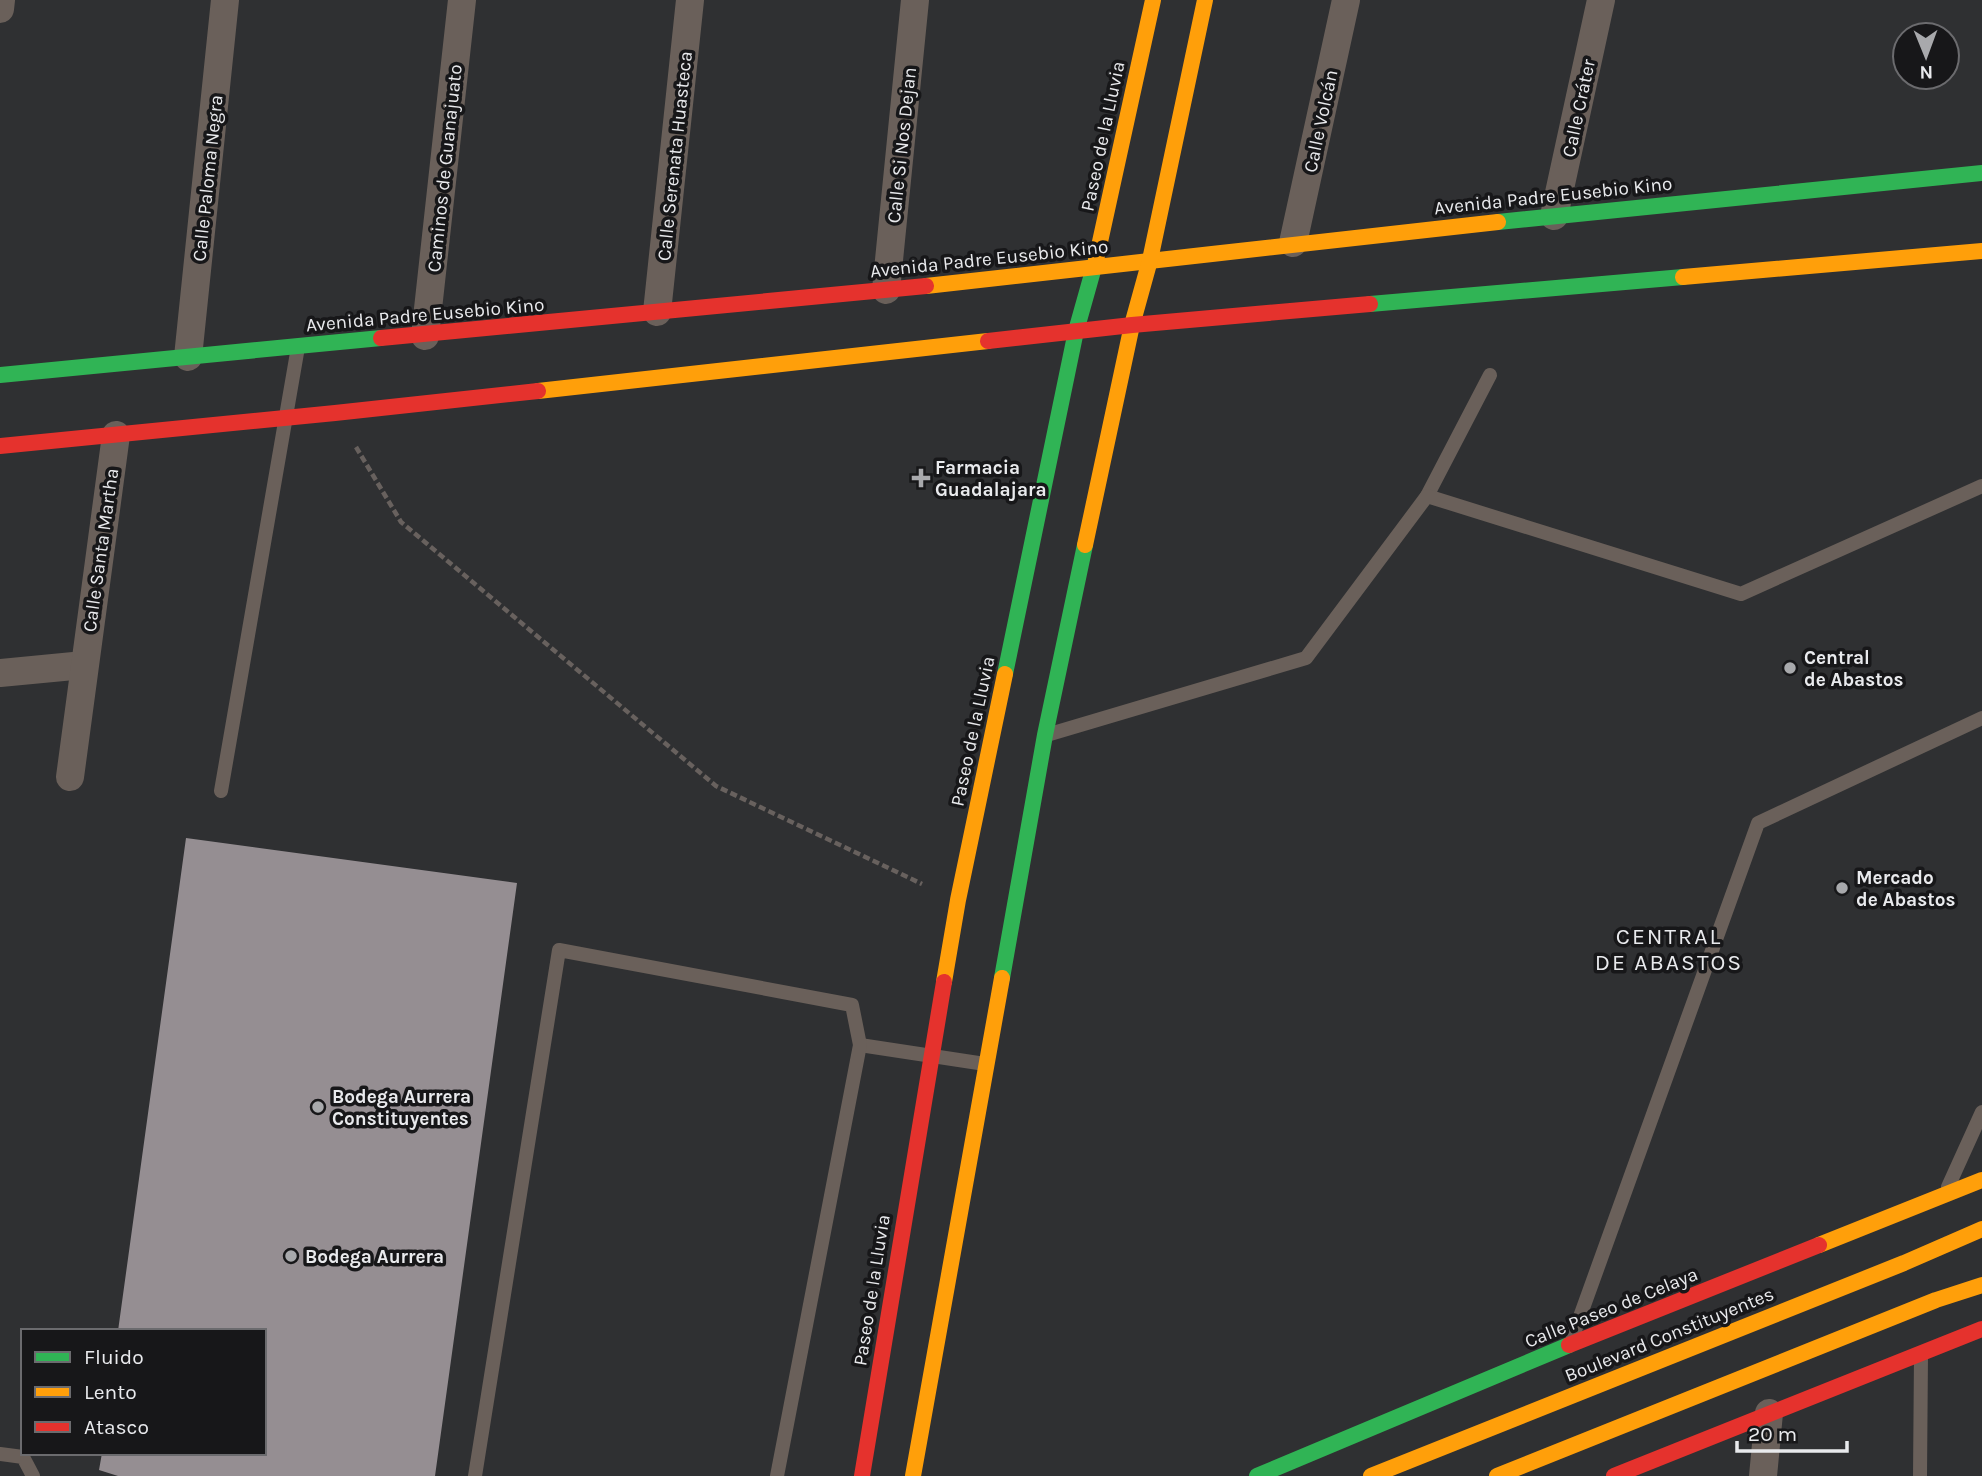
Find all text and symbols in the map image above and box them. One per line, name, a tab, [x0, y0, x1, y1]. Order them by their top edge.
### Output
north arrow	[1891, 21, 1961, 91]
street label: Calle Serenata Huasteca	[653, 50, 697, 262]
street label: Calle Cráter	[1558, 57, 1600, 159]
street label: Paseo de la Lluvia	[1076, 59, 1130, 213]
text: N	[1919, 61, 1933, 83]
street label: Caminos de Guanajuato	[423, 63, 467, 273]
street label: Calle Si Nos Dejan	[883, 66, 921, 224]
street label: Calle Volcán	[1299, 68, 1343, 175]
street label: Calle Paloma Negra	[188, 94, 228, 262]
street label: Avenida Padre Eusebio Kino	[1433, 173, 1673, 219]
street label: Avenida Padre Eusebio Kino	[869, 236, 1109, 282]
street label: Avenida Padre Eusebio Kino	[305, 294, 545, 336]
place label: Farmacia Guadalajara	[935, 457, 1047, 501]
street label: Calle Santa Martha	[79, 467, 123, 633]
marker: Farmacia Guadalajara	[913, 470, 929, 486]
place label: Central de Abastos	[1804, 647, 1904, 691]
street label: Paseo de la Lluvia	[946, 654, 1000, 808]
marker: Central de Abastos	[1782, 660, 1798, 676]
place label: Mercado de Abastos	[1856, 867, 1956, 911]
marker: Mercado de Abastos	[1834, 880, 1850, 896]
district label: CENTRAL DE ABASTOS	[1595, 923, 1743, 976]
place label: Bodega Aurrera Constituyentes	[332, 1086, 471, 1130]
marker: Bodega Aurrera Constituyentes	[310, 1099, 326, 1115]
street label: Paseo de la Lluvia	[849, 1213, 895, 1367]
place label: Bodega Aurrera	[305, 1246, 444, 1268]
marker: Bodega Aurrera	[283, 1248, 299, 1264]
street label: Calle Paseo de Celaya	[1522, 1263, 1701, 1353]
street label: Boulevard Constituyentes	[1562, 1283, 1777, 1387]
legend	[21, 1329, 266, 1455]
text: Fluido	[84, 1345, 144, 1369]
text: Lento	[84, 1380, 137, 1404]
scale bar	[1737, 1410, 1847, 1454]
text: Atasco	[84, 1415, 149, 1439]
text: 20 m	[1748, 1422, 1797, 1446]

